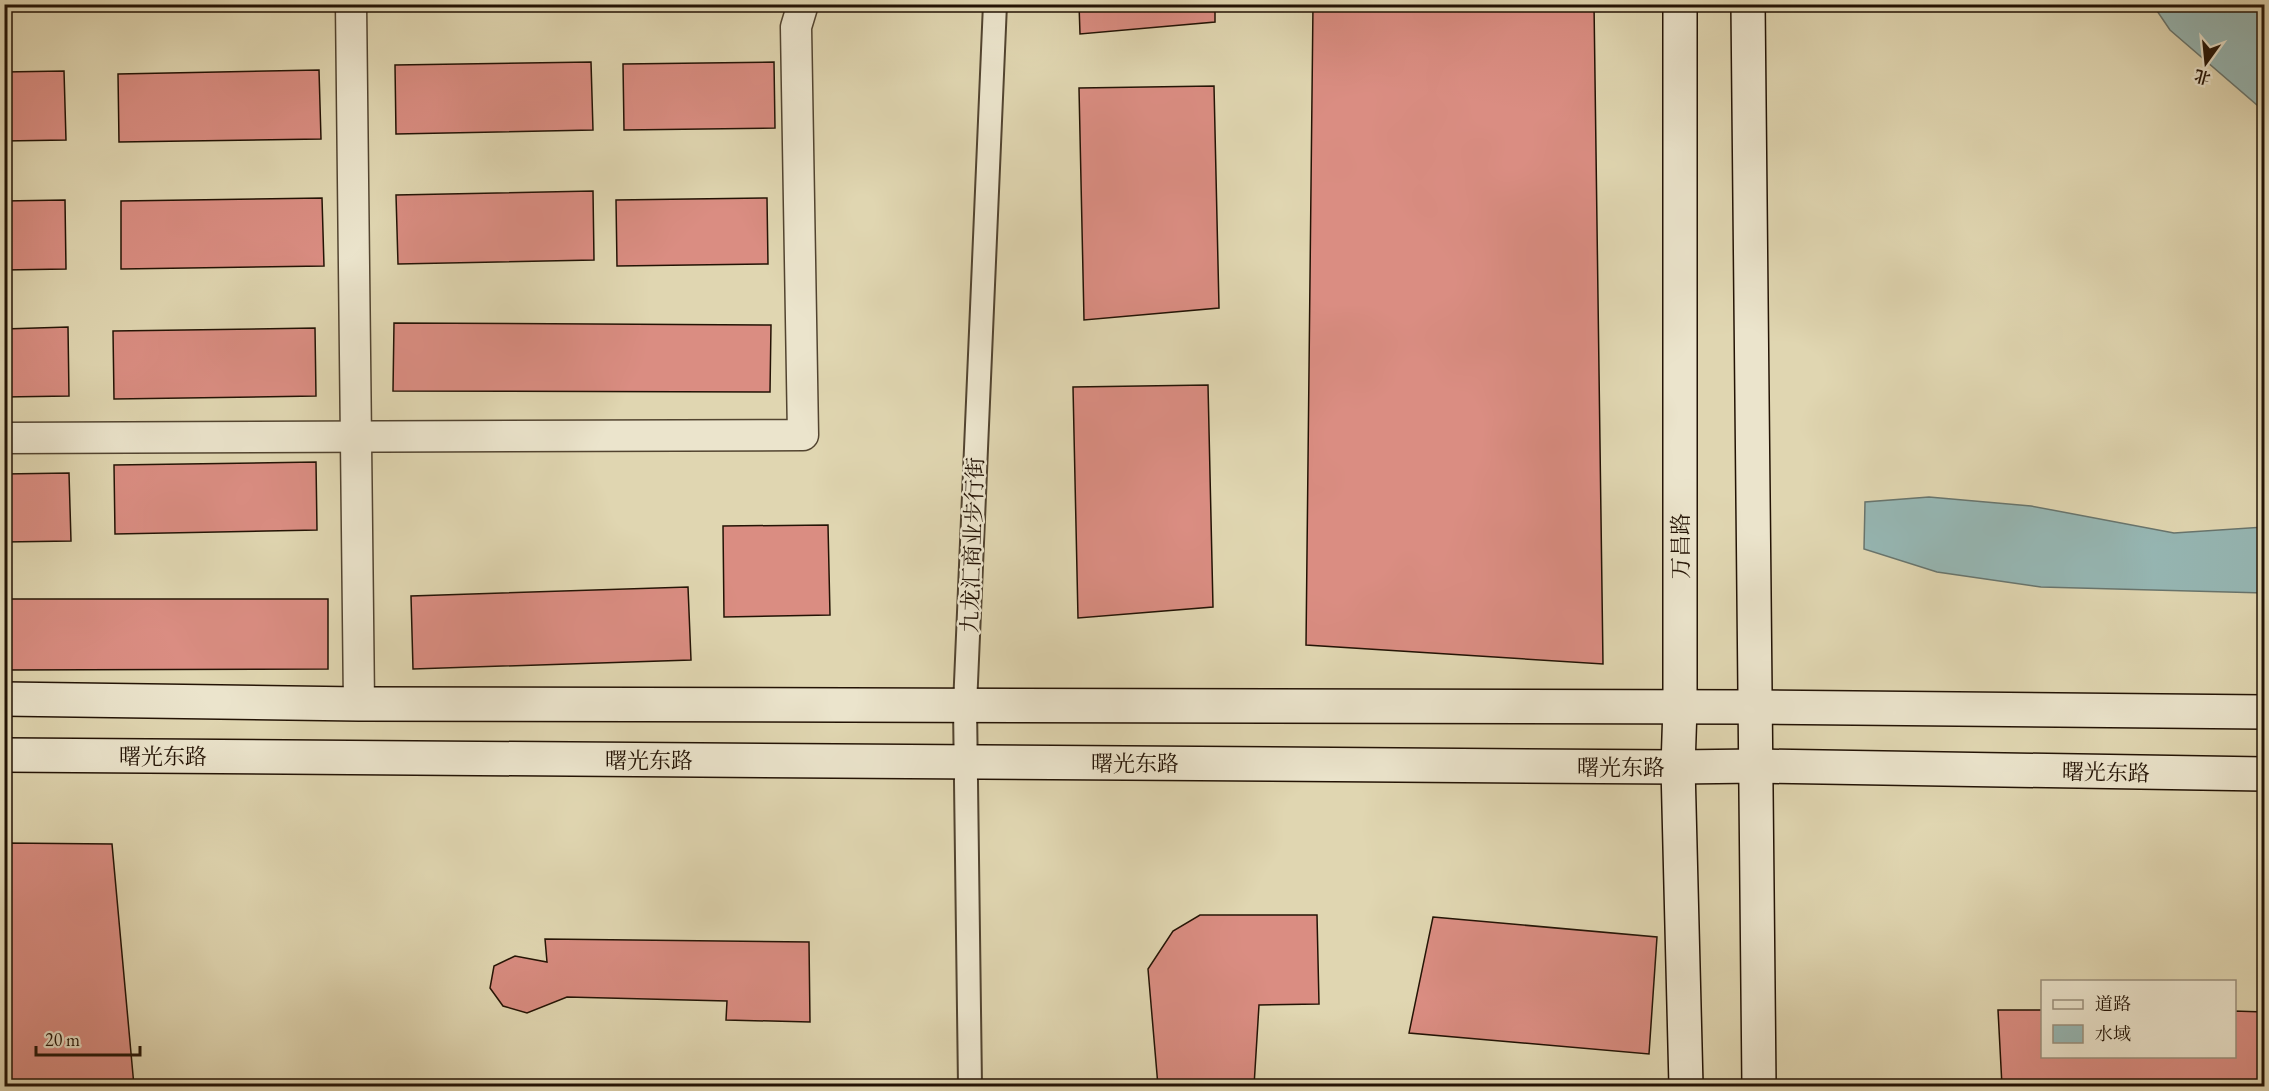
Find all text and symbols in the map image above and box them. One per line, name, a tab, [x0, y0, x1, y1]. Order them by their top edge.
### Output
north arrow	[2176, 33, 2236, 93]
text: 北	[2192, 65, 2213, 89]
street label: 九龙汇商业步行街	[955, 457, 990, 633]
street label: 万昌路	[1666, 513, 1695, 579]
street label: 曙光东路	[119, 742, 207, 771]
street label: 曙光东路	[605, 746, 693, 775]
street label: 曙光东路	[1091, 749, 1179, 778]
street label: 曙光东路	[1577, 753, 1665, 782]
street label: 曙光东路	[2062, 757, 2150, 788]
legend	[2041, 980, 2236, 1058]
text: 道路	[2095, 992, 2131, 1015]
scale bar	[36, 1019, 140, 1057]
text: 水域	[2095, 1022, 2131, 1045]
text: 20 m	[45, 1028, 80, 1051]

